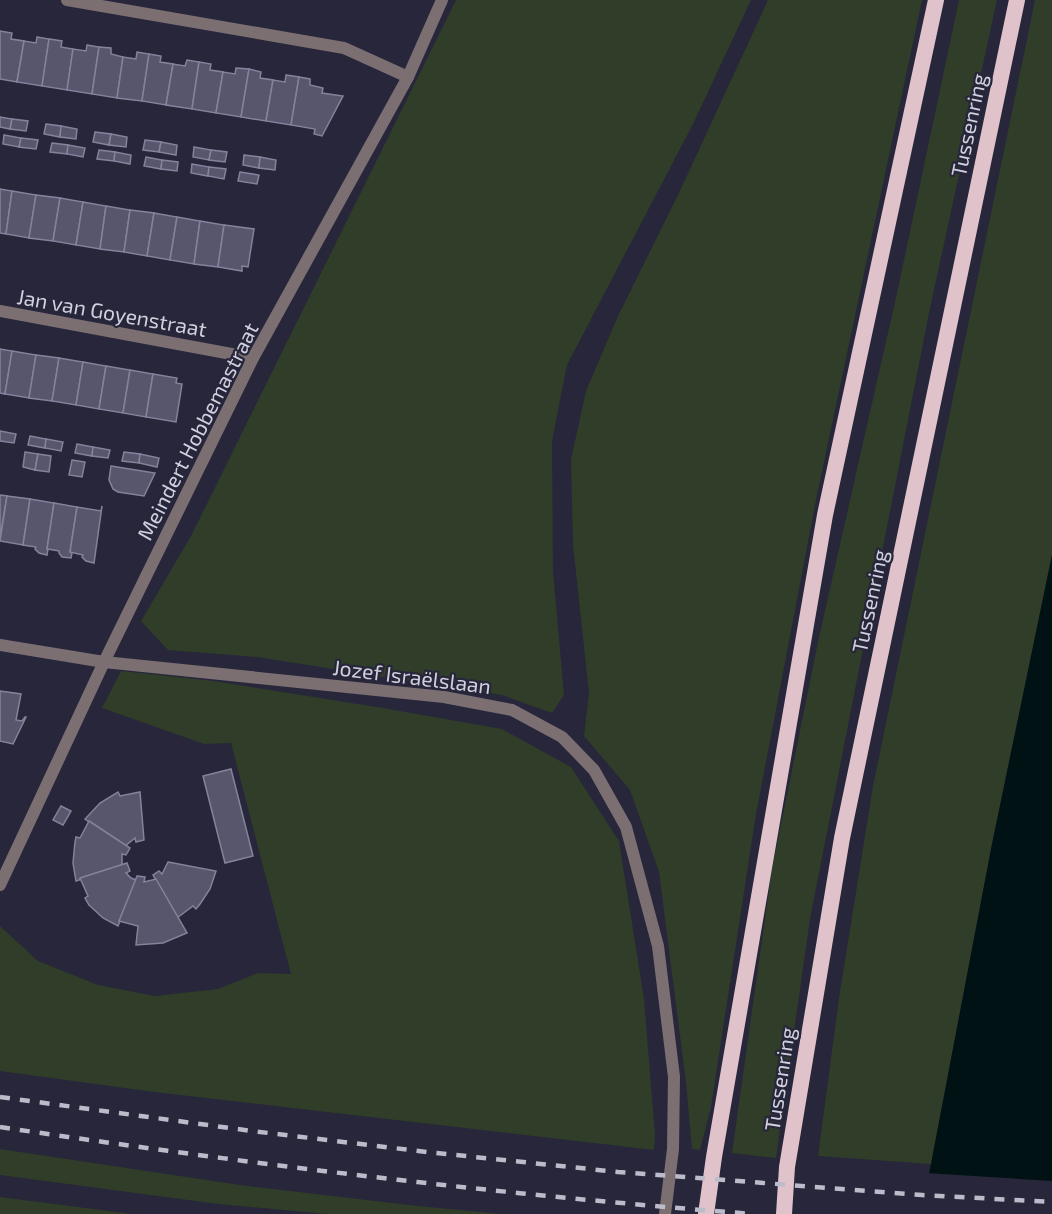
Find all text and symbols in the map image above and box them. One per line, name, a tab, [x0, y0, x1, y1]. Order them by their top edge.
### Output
street label: Tussenring	[945, 71, 991, 179]
street label: Jan van Goyenstraat	[15, 283, 209, 341]
street label: Meindert Hobbemastraat	[131, 318, 263, 544]
street label: Tussenring	[846, 547, 892, 655]
street label: Jozef Israëlslaan	[332, 654, 492, 698]
street label: Tussenring	[758, 1025, 800, 1133]

